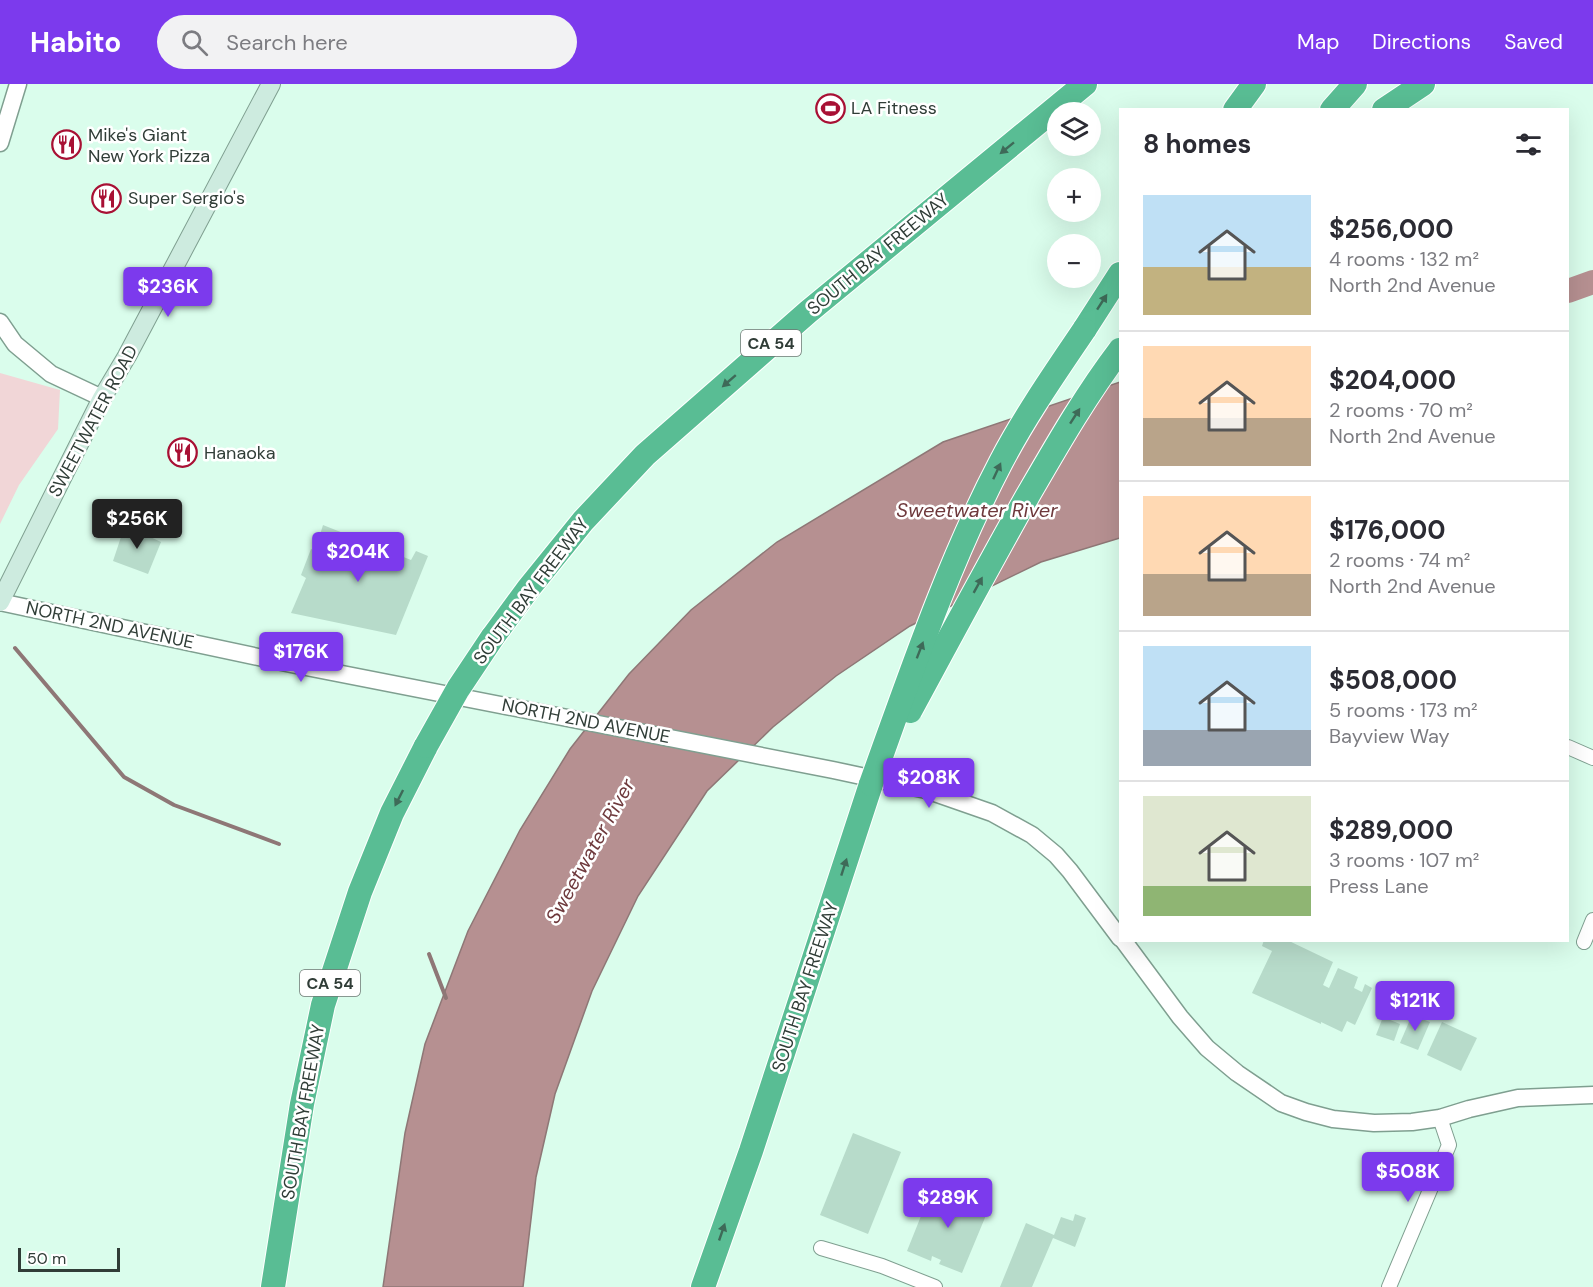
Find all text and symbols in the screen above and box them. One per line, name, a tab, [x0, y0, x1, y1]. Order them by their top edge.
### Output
search box	[157, 15, 577, 69]
text: Habito	[30, 24, 121, 61]
icon: search	[178, 26, 211, 59]
text: Search here	[226, 28, 348, 57]
text: Map	[1297, 28, 1339, 56]
text: Directions	[1372, 28, 1471, 56]
text: Saved	[1504, 28, 1563, 56]
sports icon: LA Fitness	[814, 92, 846, 124]
place label: LA Fitness	[851, 96, 937, 120]
map controls	[1047, 102, 1101, 288]
button: layers	[1047, 102, 1101, 156]
place label: Mike's Giant New York Pizza	[88, 123, 210, 168]
text: 8 homes	[1143, 127, 1251, 161]
icon: filters	[1512, 128, 1545, 161]
restaurant icon: Mike's Giant New York Pizza	[51, 129, 83, 161]
one-way arrow	[999, 141, 1015, 154]
button: +	[1047, 168, 1101, 222]
restaurant icon: Super Sergio's	[91, 182, 123, 214]
place label: Super Sergio's	[128, 186, 245, 210]
street label: SOUTH BAY FREEWAY	[802, 187, 954, 320]
text: $256,000	[1329, 212, 1454, 246]
icon: home	[1191, 219, 1263, 291]
button: −	[1047, 234, 1101, 288]
text: 4 rooms · 132 m²	[1329, 246, 1479, 272]
pin: $236K	[126, 267, 210, 318]
text: North 2nd Avenue	[1329, 272, 1496, 298]
text: $236K	[137, 273, 199, 299]
one-way arrow	[1096, 294, 1108, 310]
road number: CA 54	[741, 330, 801, 356]
street label: SWEETWATER ROAD	[43, 341, 143, 501]
text: $204,000	[1329, 363, 1456, 397]
icon: home	[1191, 370, 1263, 442]
one-way arrow	[721, 374, 736, 387]
text: 2 rooms · 70 m²	[1329, 397, 1473, 423]
one-way arrow	[1069, 408, 1081, 424]
text: North 2nd Avenue	[1329, 423, 1496, 449]
restaurant icon: Hanaoka	[167, 437, 199, 469]
place label: Hanaoka	[204, 441, 276, 465]
one-way arrow	[992, 463, 1001, 480]
water label: Sweetwater River	[896, 497, 1058, 523]
pin: $256K	[95, 499, 179, 550]
text: $256K	[106, 505, 168, 531]
street label: SOUTH BAY FREEWAY	[468, 512, 594, 669]
text: $176,000	[1329, 513, 1446, 547]
icon: home	[1191, 520, 1263, 592]
pin: $204K	[316, 532, 400, 583]
text: $204K	[326, 538, 390, 564]
text: 2 rooms · 74 m²	[1329, 547, 1470, 573]
text: North 2nd Avenue	[1329, 573, 1496, 599]
one-way arrow	[973, 576, 983, 593]
street label: NORTH 2ND AVENUE	[24, 595, 196, 655]
pin: $176K	[259, 632, 343, 683]
text: $176K	[273, 638, 329, 664]
one-way arrow	[915, 641, 925, 659]
text: $508,000	[1329, 663, 1457, 697]
icon: home	[1191, 670, 1263, 742]
street label: NORTH 2ND AVENUE	[500, 693, 672, 749]
text: 5 rooms · 173 m²	[1329, 697, 1478, 723]
text: Bayview Way	[1329, 723, 1450, 749]
pin: $208K	[887, 758, 971, 809]
text: $208K	[897, 764, 961, 790]
water label: Sweetwater River	[540, 774, 641, 928]
one-way arrow	[395, 789, 405, 807]
text: $289,000	[1329, 813, 1453, 847]
icon: home	[1191, 820, 1263, 892]
text: 3 rooms · 107 m²	[1329, 847, 1479, 873]
one-way arrow	[839, 858, 849, 876]
text: Press Lane	[1329, 873, 1429, 899]
street label: SOUTH BAY FREEWAY	[766, 898, 844, 1075]
road number: CA 54	[300, 970, 360, 996]
pin: $121K	[1373, 981, 1457, 1032]
text: $121K	[1389, 987, 1441, 1013]
street label: SOUTH BAY FREEWAY	[276, 1022, 330, 1202]
pin: $508K	[1366, 1152, 1450, 1203]
text: $508K	[1376, 1158, 1440, 1184]
pin: $289K	[906, 1178, 990, 1229]
text: $289K	[917, 1184, 979, 1210]
one-way arrow	[718, 1223, 728, 1241]
scale bar	[18, 1245, 120, 1272]
text: 50 m	[27, 1248, 66, 1269]

